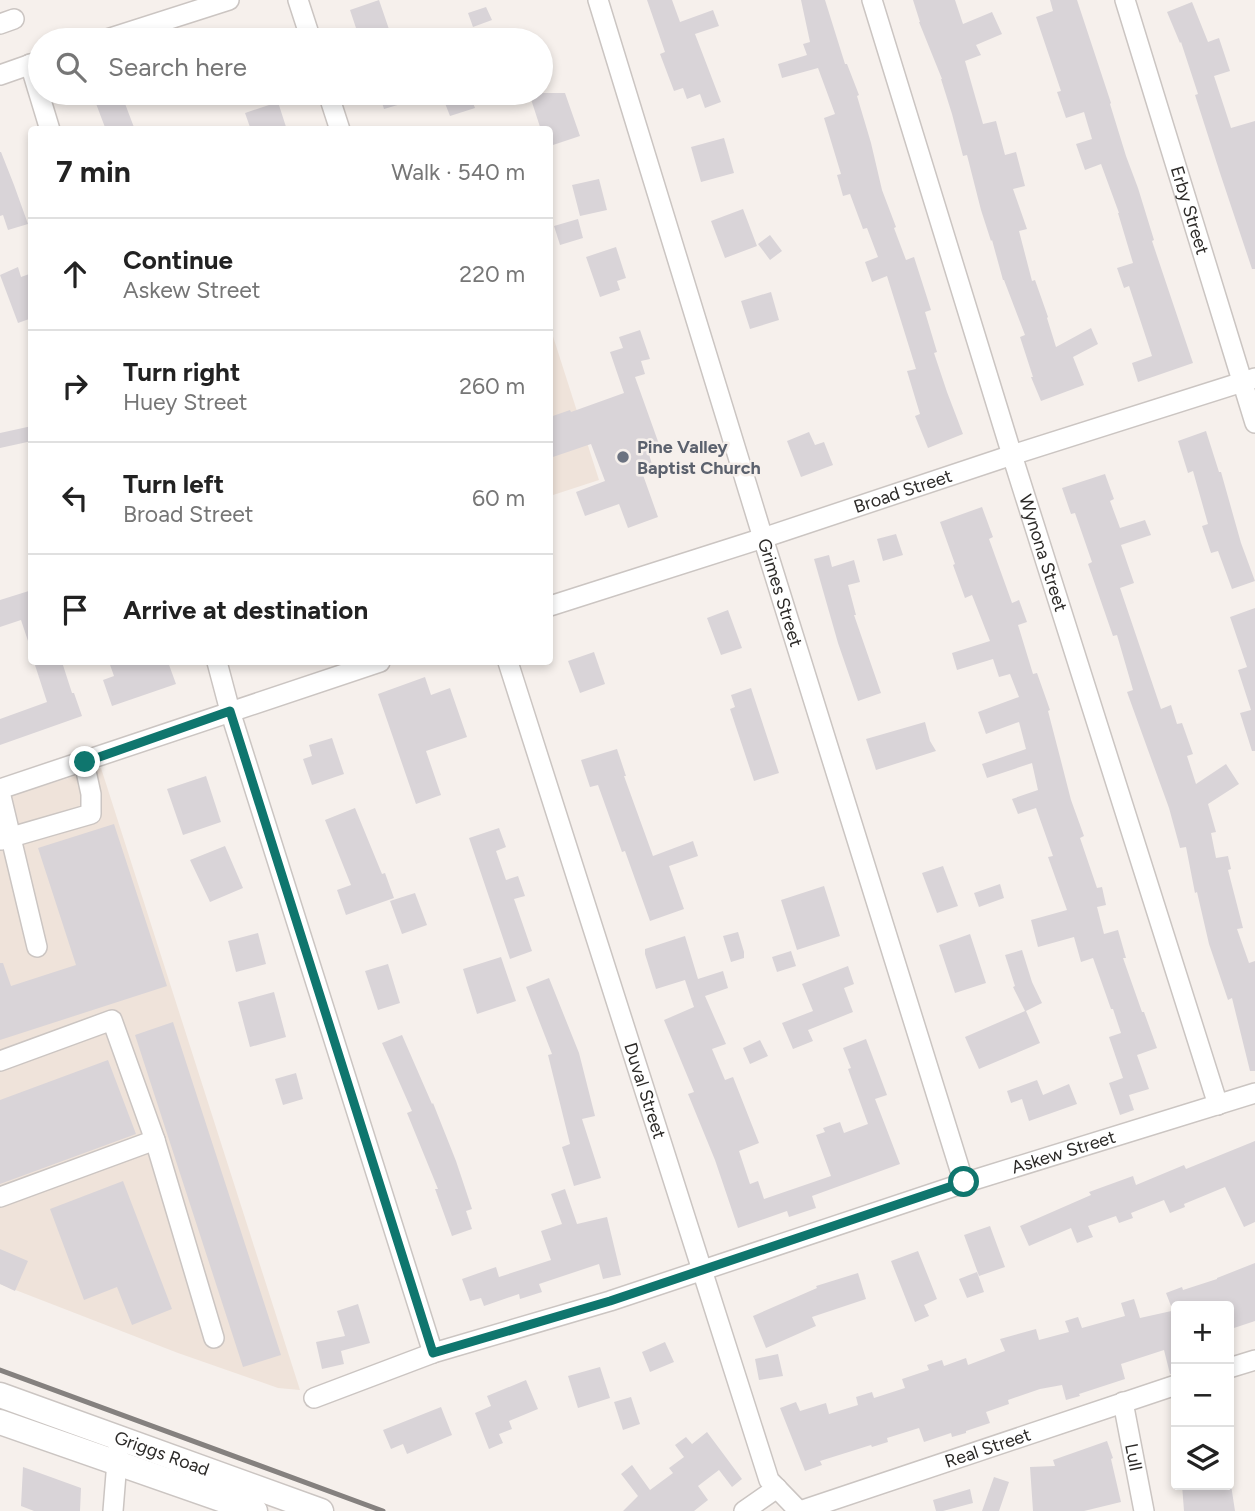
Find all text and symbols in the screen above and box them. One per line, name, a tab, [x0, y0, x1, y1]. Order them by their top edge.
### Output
search box	[28, 28, 553, 105]
icon: search	[52, 48, 90, 86]
text: Search here	[108, 51, 247, 83]
text: 7 min	[56, 153, 131, 190]
text: Walk · 540 m	[391, 158, 525, 186]
street label: Erby Street	[1166, 163, 1214, 257]
text: Continue	[123, 244, 233, 276]
icon: ahead	[56, 255, 94, 293]
text: 220 m	[459, 260, 525, 288]
text: Askew Street	[123, 276, 261, 304]
text: Turn right	[123, 356, 240, 388]
icon: right	[56, 367, 94, 405]
text: 260 m	[459, 372, 525, 400]
text: Huey Street	[123, 388, 248, 416]
place label: Pine Valley Baptist Church	[637, 436, 761, 479]
marker: Pine Valley Baptist Church	[615, 449, 631, 465]
street label: Broad Street	[851, 465, 955, 518]
text: Turn left	[123, 468, 224, 500]
icon: left	[56, 479, 94, 517]
text: 60 m	[472, 484, 525, 512]
street label: Wynona Street	[1014, 492, 1072, 614]
text: Broad Street	[123, 500, 253, 528]
street label: Grimes Street	[753, 536, 807, 650]
icon: arrive	[56, 591, 94, 629]
text: Arrive at destination	[123, 594, 368, 626]
route end	[69, 746, 100, 777]
street label: Duval Street	[619, 1040, 670, 1142]
street label: Askew Street	[1009, 1126, 1118, 1179]
route start	[948, 1166, 979, 1197]
map controls	[1171, 1301, 1234, 1490]
button: +	[1171, 1301, 1234, 1364]
button: −	[1171, 1364, 1234, 1427]
street label: Real Street	[942, 1423, 1034, 1473]
street label: Griggs Road	[111, 1426, 212, 1481]
button: layers	[1171, 1427, 1234, 1490]
street label: Lull	[1120, 1441, 1147, 1473]

